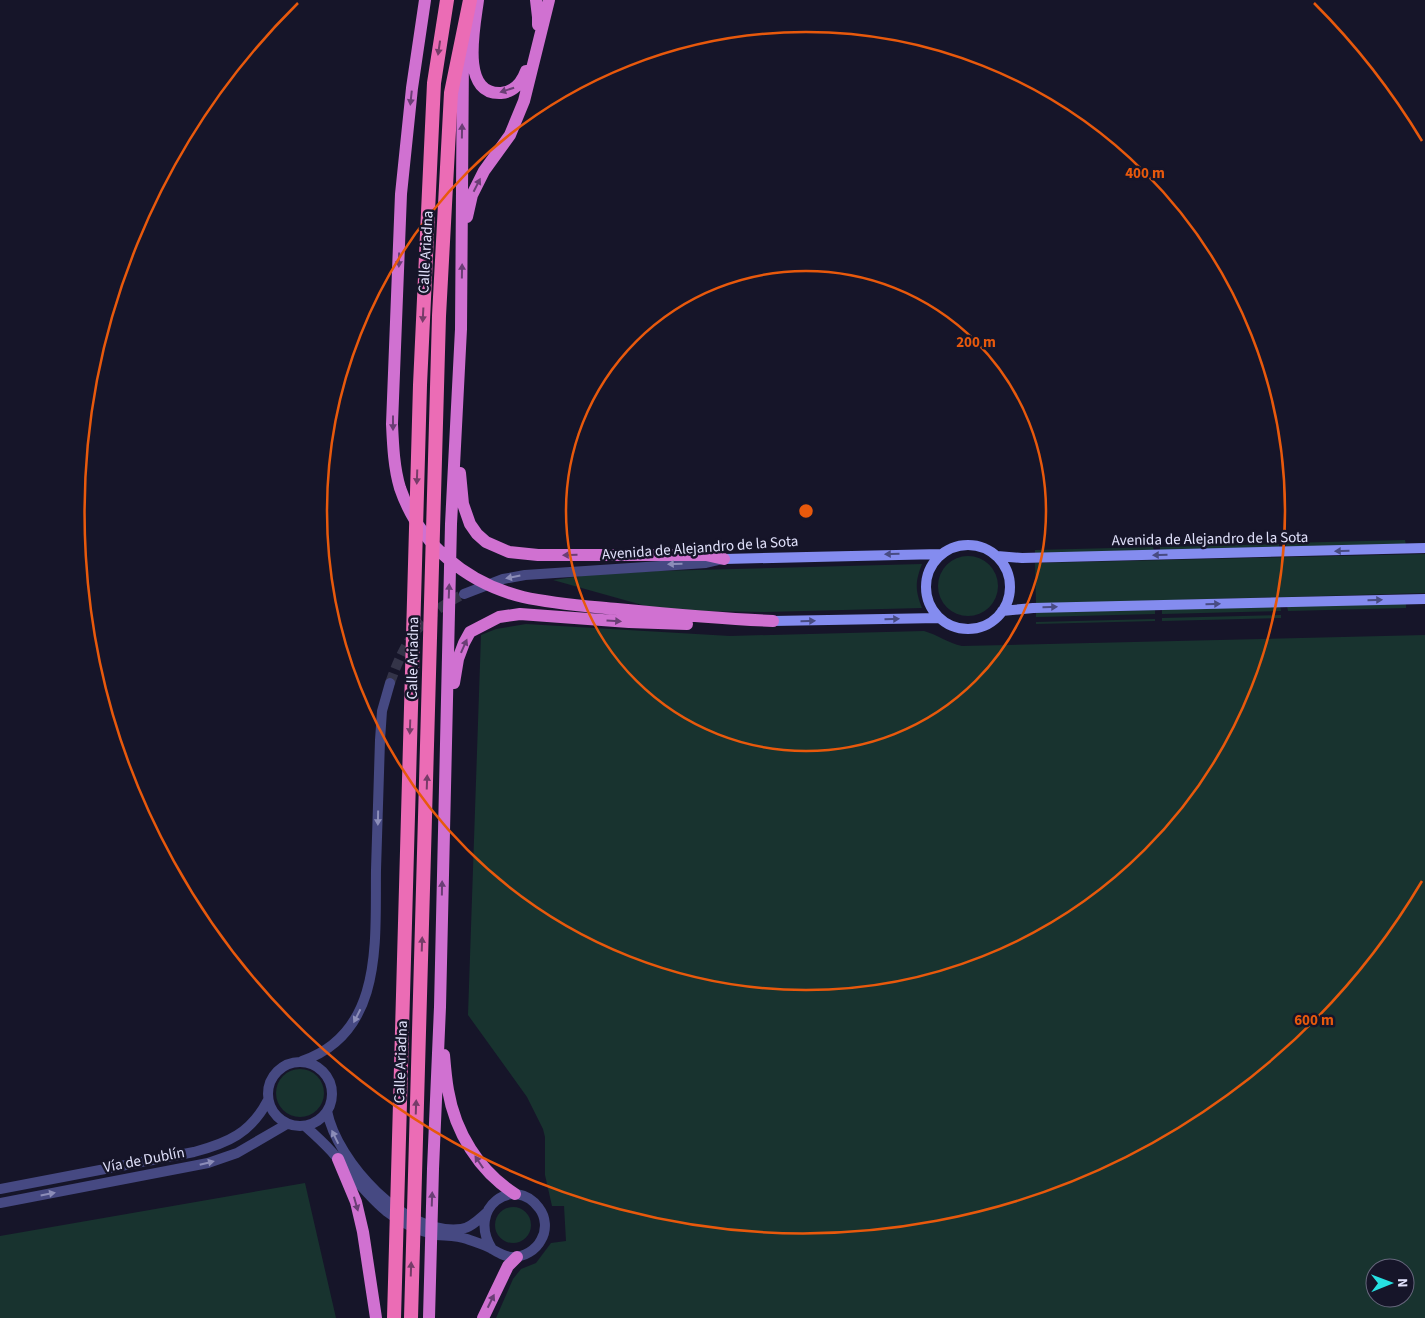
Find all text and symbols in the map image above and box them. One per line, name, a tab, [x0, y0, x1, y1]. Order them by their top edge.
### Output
one-way arrow	[435, 41, 443, 57]
one-way arrow	[500, 87, 515, 94]
one-way arrow	[406, 90, 414, 106]
one-way arrow	[458, 122, 466, 138]
text: 400 m	[1125, 163, 1165, 184]
one-way arrow	[473, 178, 481, 192]
street label: Calle Ariadna	[413, 210, 439, 294]
one-way arrow	[395, 252, 403, 268]
one-way arrow	[458, 263, 466, 279]
one-way arrow	[418, 307, 426, 323]
text: 200 m	[956, 332, 996, 353]
one-way arrow	[389, 415, 397, 431]
one-way arrow	[413, 470, 421, 486]
centre of rings	[797, 502, 815, 520]
street label: Avenida de Alejandro de la Sota	[1111, 527, 1309, 551]
street label: Avenida de Alejandro de la Sota	[601, 531, 799, 565]
one-way arrow	[1334, 547, 1350, 555]
one-way arrow	[884, 550, 900, 558]
one-way arrow	[562, 551, 578, 559]
one-way arrow	[1152, 552, 1168, 560]
one-way arrow	[667, 561, 683, 569]
one-way arrow	[506, 573, 521, 581]
one-way arrow	[445, 583, 453, 599]
one-way arrow	[1367, 596, 1383, 604]
one-way arrow	[1205, 599, 1221, 607]
one-way arrow	[1043, 603, 1059, 611]
one-way arrow	[884, 615, 900, 623]
street label: Calle Ariadna	[402, 616, 424, 700]
one-way arrow	[606, 617, 622, 625]
one-way arrow	[801, 617, 817, 625]
one-way arrow	[460, 639, 468, 653]
one-way arrow	[406, 720, 414, 736]
one-way arrow	[423, 774, 431, 790]
one-way arrow	[373, 810, 381, 826]
one-way arrow	[439, 880, 447, 896]
one-way arrow	[418, 936, 426, 952]
one-way arrow	[353, 1008, 361, 1023]
text: 600 m	[1294, 1010, 1334, 1031]
street label: Calle Ariadna	[389, 1020, 413, 1104]
one-way arrow	[413, 1099, 421, 1115]
one-way arrow	[331, 1130, 339, 1144]
street label: Vía de Dublín	[102, 1142, 186, 1178]
one-way arrow	[474, 1155, 484, 1168]
one-way arrow	[200, 1158, 215, 1166]
one-way arrow	[40, 1189, 56, 1197]
one-way arrow	[428, 1191, 436, 1207]
one-way arrow	[353, 1197, 361, 1212]
north arrow	[1365, 1258, 1415, 1308]
one-way arrow	[407, 1261, 415, 1277]
text: N	[1392, 1278, 1412, 1288]
one-way arrow	[487, 1294, 495, 1308]

